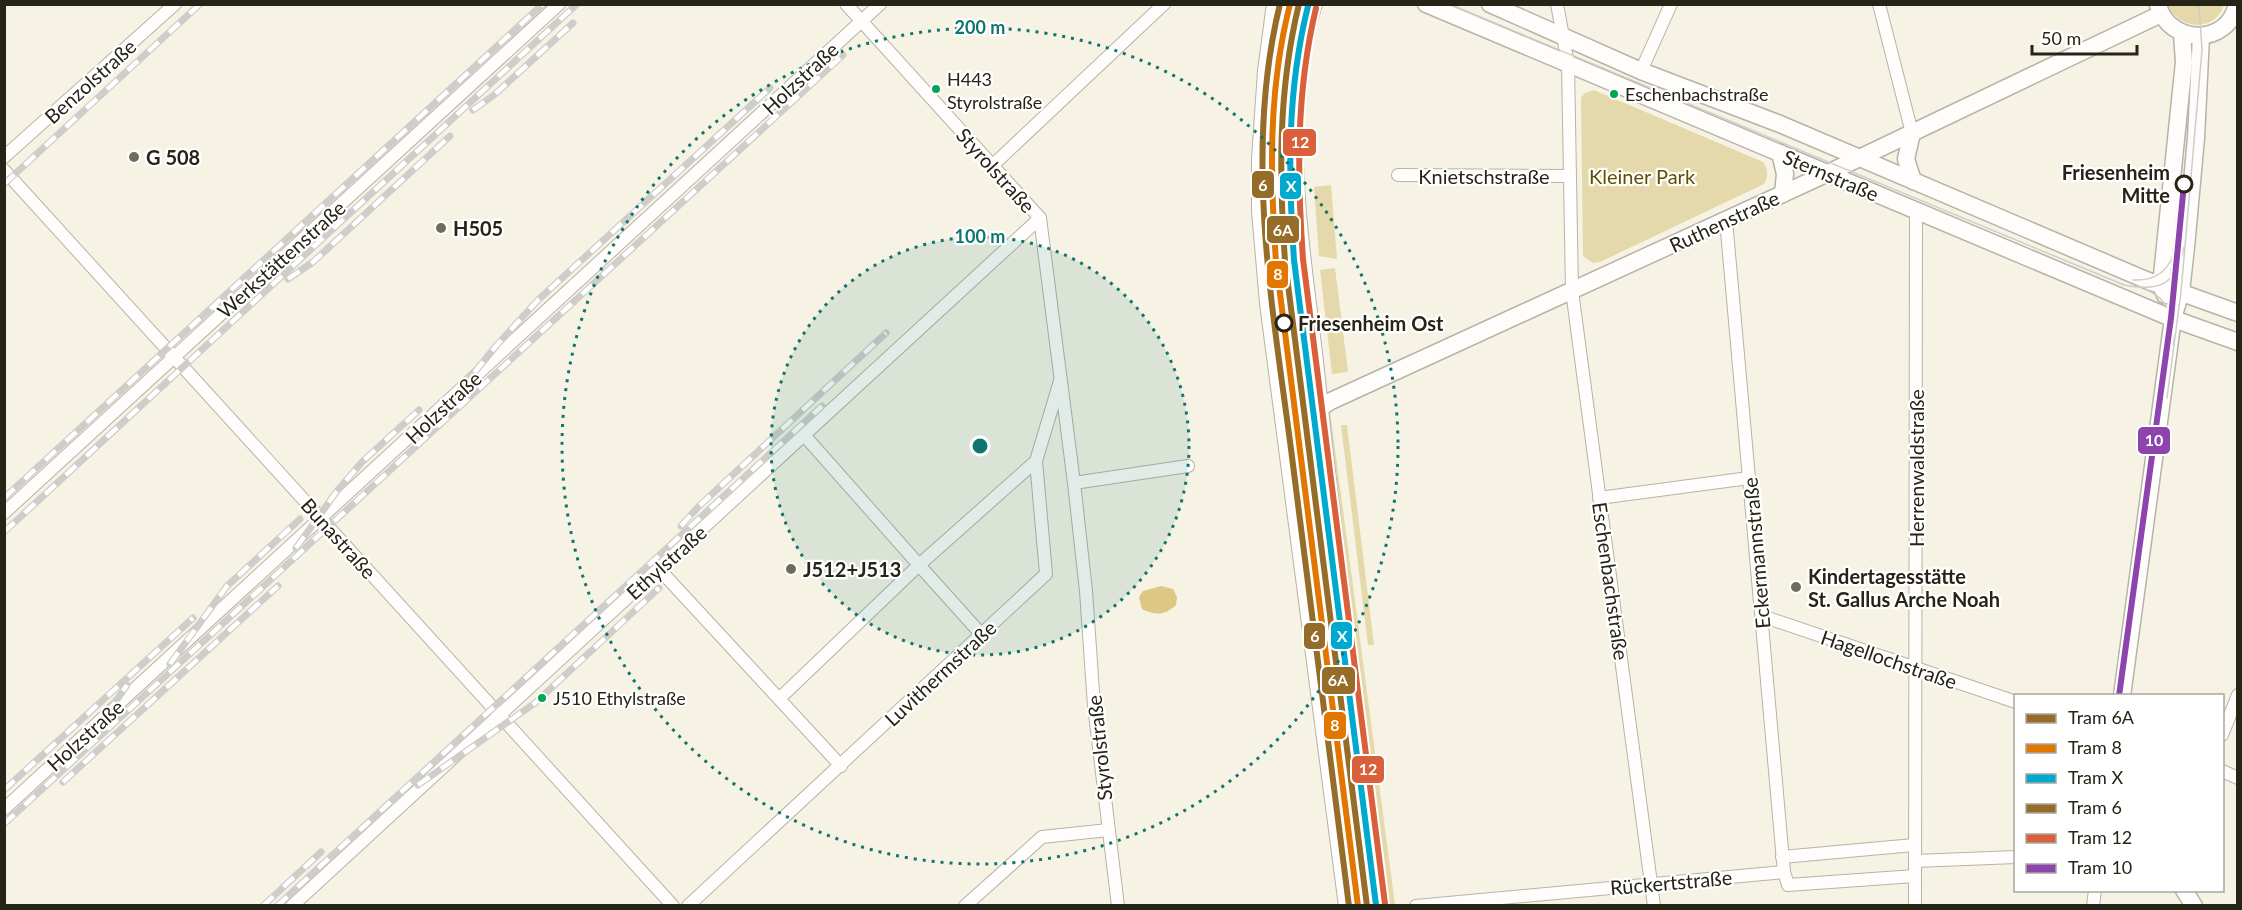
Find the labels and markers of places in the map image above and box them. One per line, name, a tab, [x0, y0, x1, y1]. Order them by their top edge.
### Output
place label: H443 Styrolstraße	[947, 68, 1042, 113]
marker: H443 Styrolstraße	[930, 83, 942, 95]
place label: Eschenbachstraße	[1625, 83, 1768, 105]
marker: Eschenbachstraße	[1608, 88, 1620, 100]
place label: G 508	[146, 145, 200, 169]
marker: G 508	[127, 150, 141, 164]
place label: Friesenheim Mitte	[2062, 160, 2170, 207]
marker: Friesenheim Mitte	[2175, 175, 2193, 193]
place label: H505	[453, 216, 503, 240]
marker: H505	[434, 221, 448, 235]
place label: Friesenheim Ost	[1298, 311, 1444, 335]
marker: Friesenheim Ost	[1275, 314, 1293, 332]
centre of rings	[970, 436, 990, 456]
place label: J512+J513	[803, 557, 901, 581]
marker: J512+J513	[784, 562, 798, 576]
place label: Kindertagesstätte St. Gallus Arche Noah	[1808, 564, 2000, 611]
marker: Kindertagesstätte St. Gallus Arche Noah	[1789, 580, 1803, 594]
place label: J510 Ethylstraße	[553, 687, 686, 709]
marker: J510 Ethylstraße	[536, 692, 548, 704]

